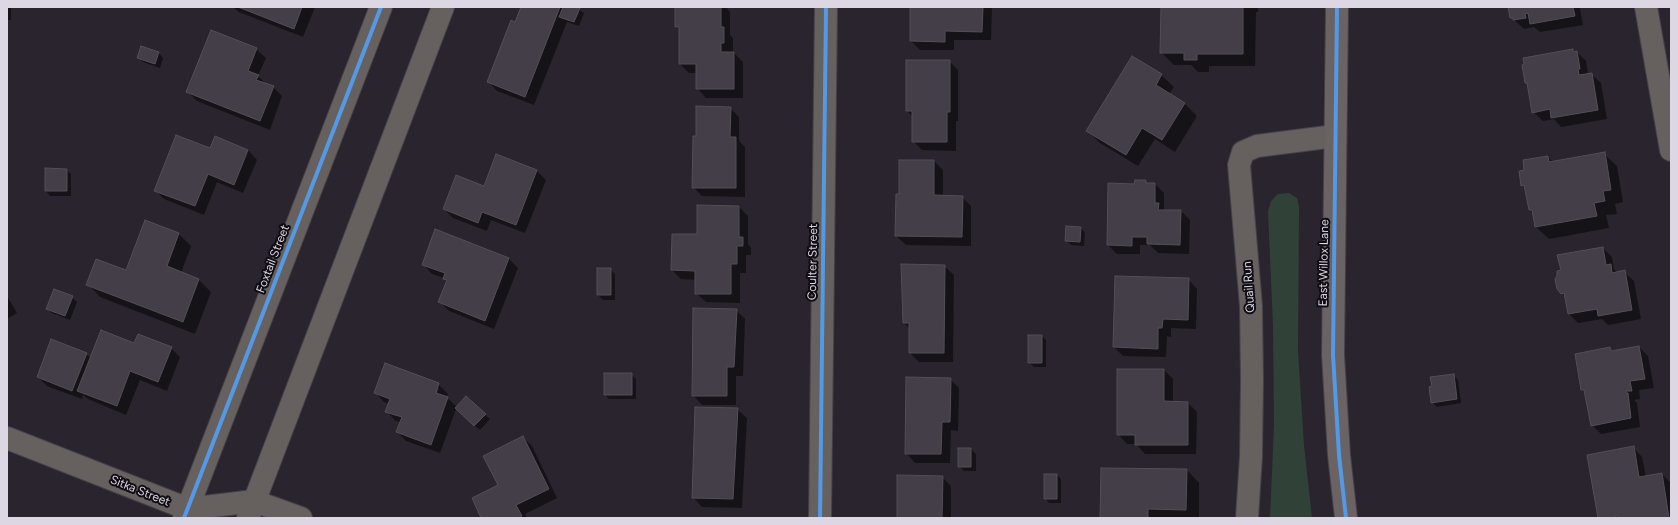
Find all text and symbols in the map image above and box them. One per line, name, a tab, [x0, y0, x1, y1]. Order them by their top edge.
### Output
street label: East Willox Lane	[1316, 219, 1332, 307]
street label: Foxtail Street	[253, 223, 293, 295]
street label: Coulter Street	[805, 224, 821, 300]
street label: Quail Run	[1240, 261, 1258, 313]
street label: Sitka Street	[108, 473, 172, 509]

